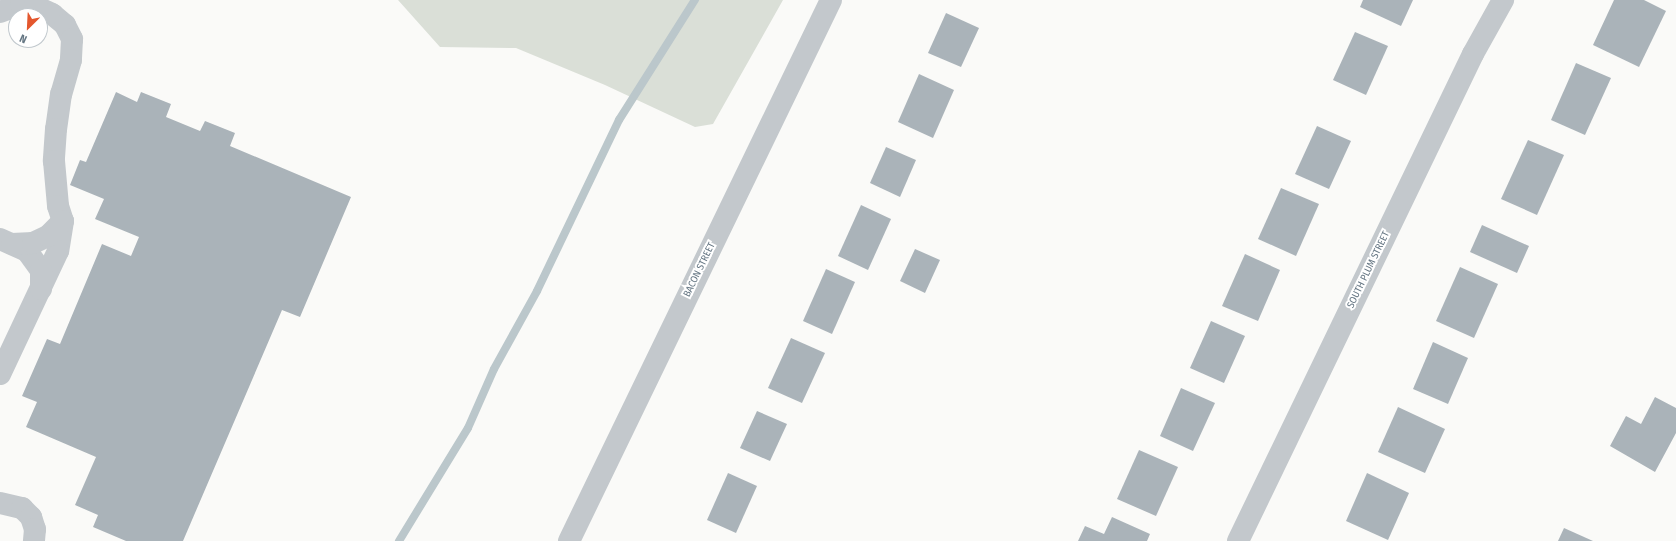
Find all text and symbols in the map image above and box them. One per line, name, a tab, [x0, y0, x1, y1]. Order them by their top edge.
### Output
north arrow	[8, 8, 48, 48]
text: N	[18, 31, 29, 46]
street label: SOUTH PLUM STREET	[1345, 230, 1393, 310]
street label: BACON STREET	[682, 241, 718, 299]

